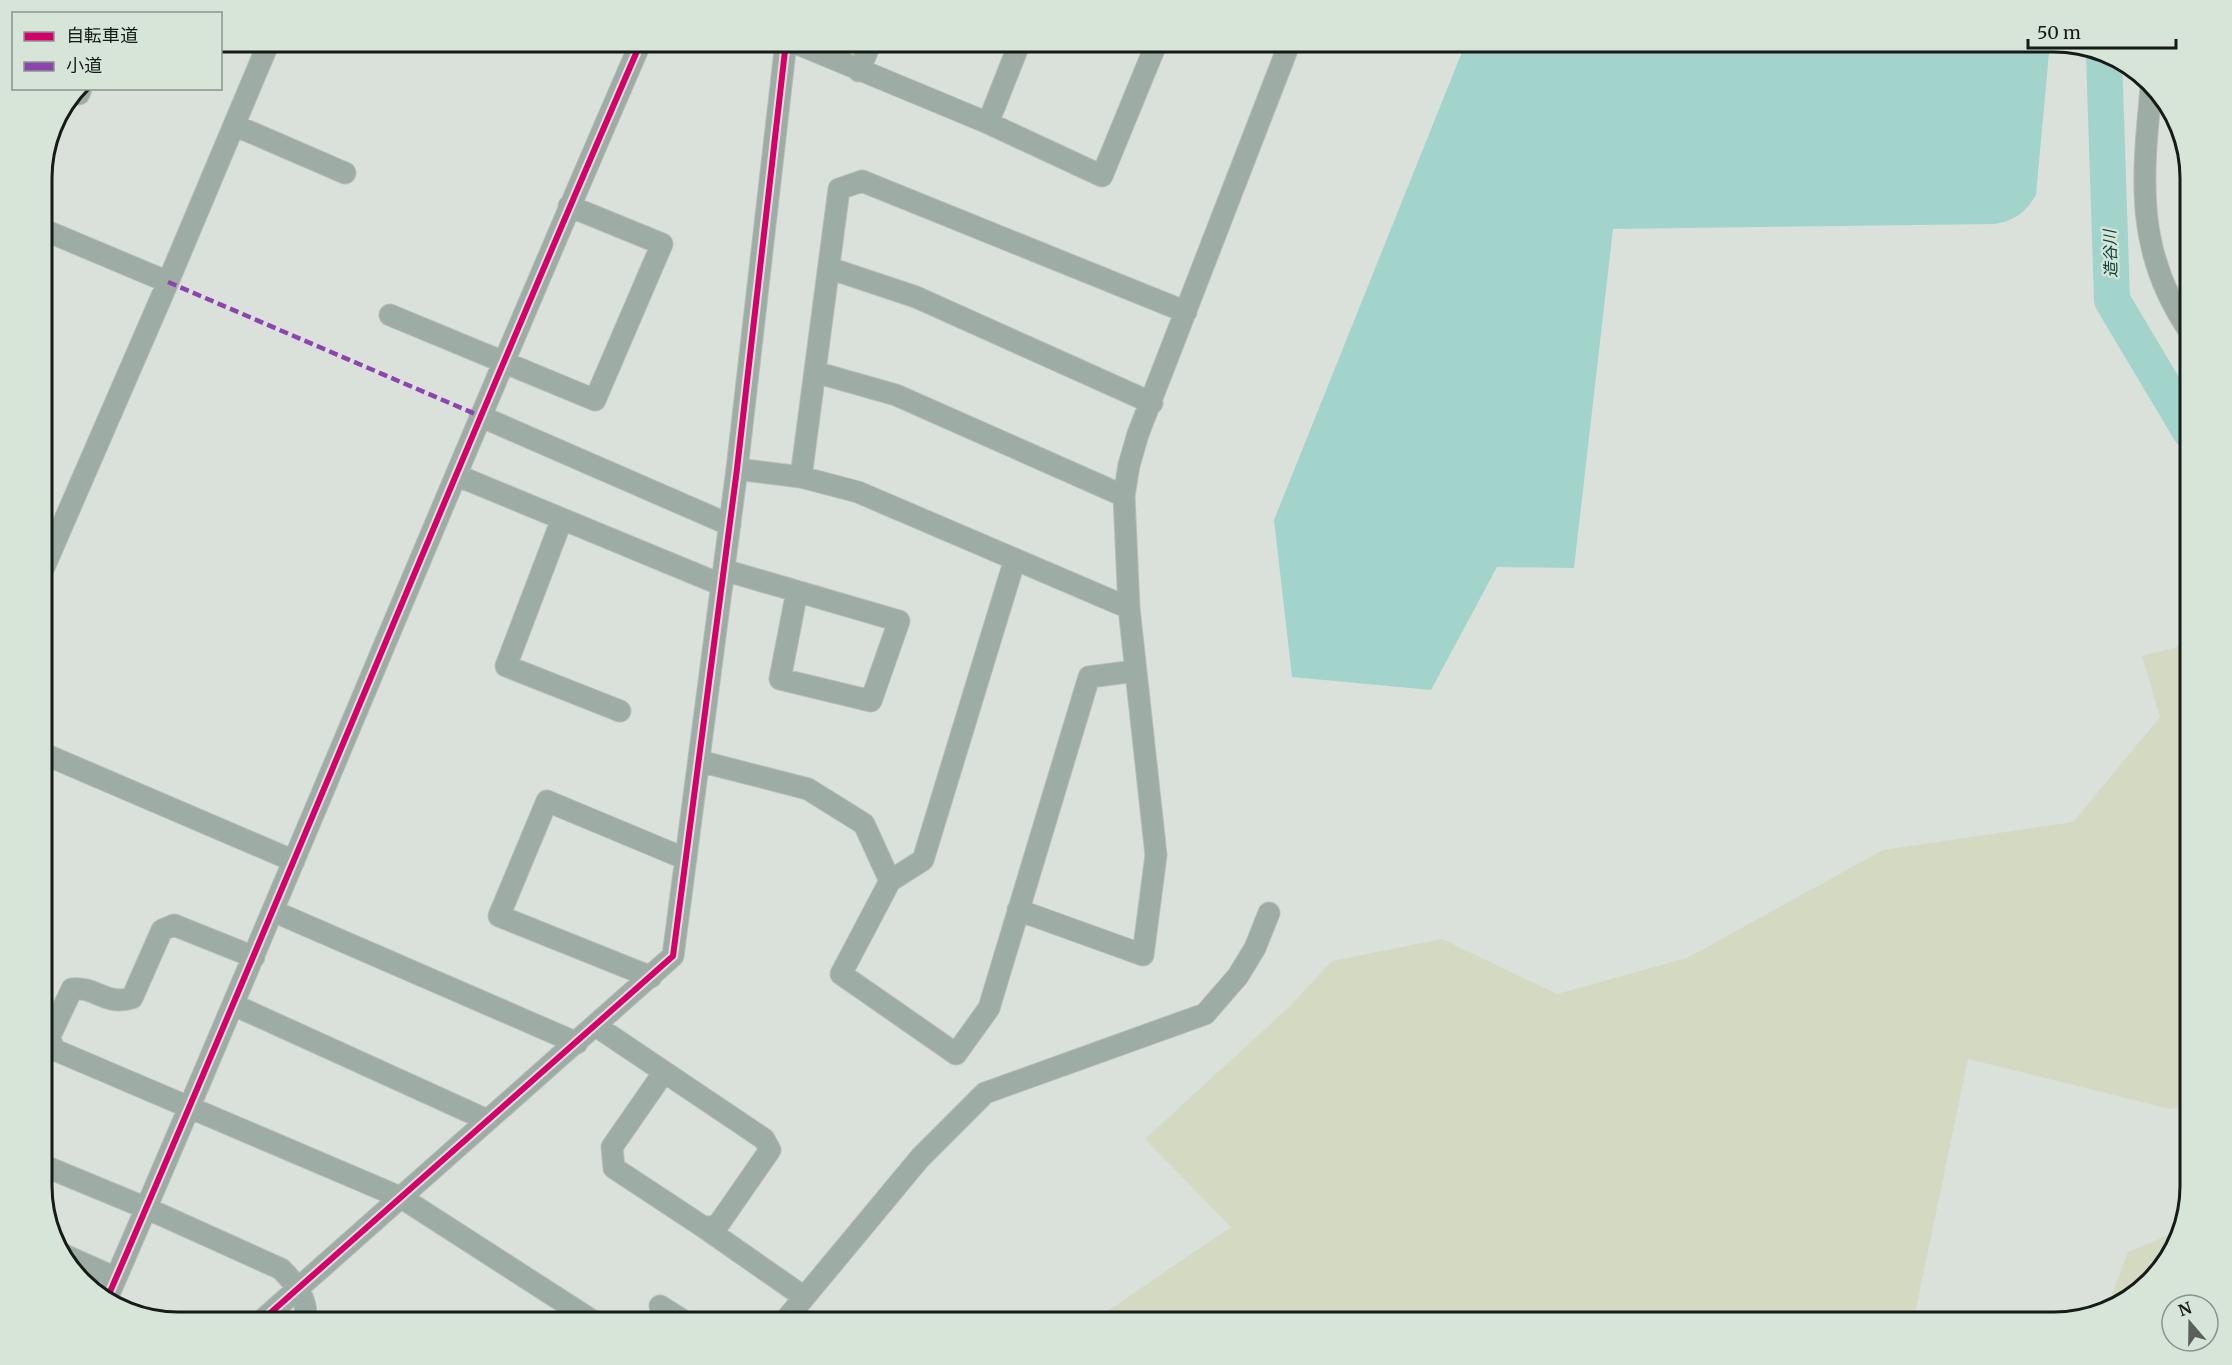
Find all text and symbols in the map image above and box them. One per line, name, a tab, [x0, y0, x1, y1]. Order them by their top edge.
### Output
legend	[12, 12, 222, 90]
scale bar	[2028, 12, 2176, 50]
text: 50 m	[2037, 21, 2081, 44]
text: 自転車道	[66, 24, 138, 47]
text: 小道	[66, 54, 102, 77]
water label: 造谷川	[2099, 228, 2121, 278]
north arrow	[2160, 1293, 2220, 1353]
text: N	[2176, 1297, 2195, 1320]

